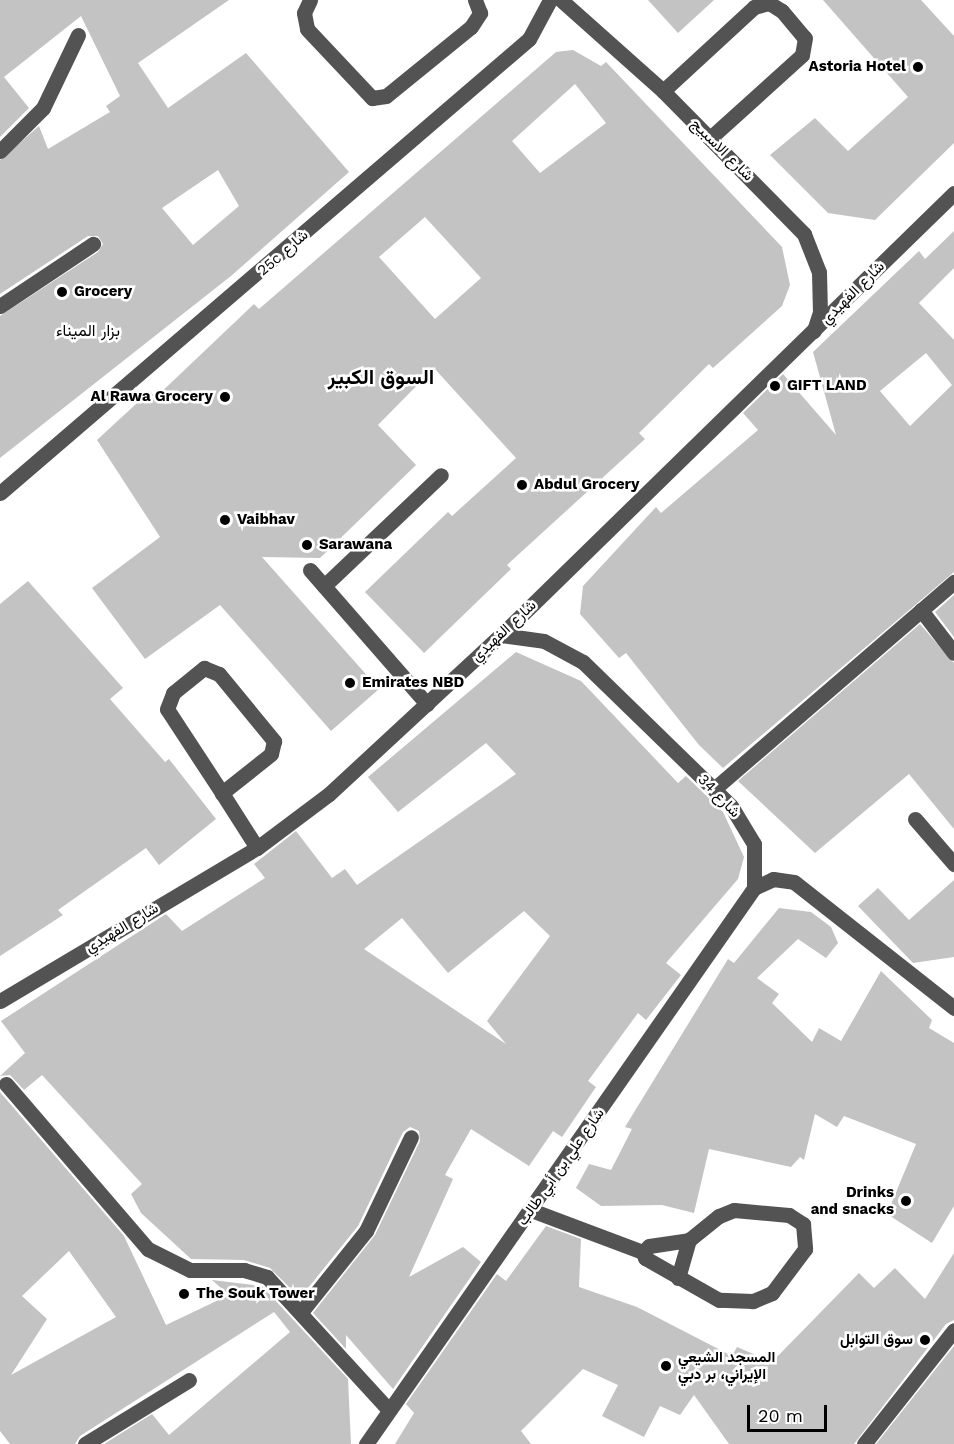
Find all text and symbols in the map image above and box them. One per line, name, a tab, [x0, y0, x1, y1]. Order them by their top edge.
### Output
place label: Astoria Hotel	[808, 58, 906, 76]
marker: Astoria Hotel	[911, 60, 925, 74]
street label: شارع الاسبيج	[687, 115, 757, 185]
street label: 25c شارع	[254, 226, 312, 280]
street label: شارع الفهيدي	[818, 258, 888, 328]
place label: Grocery	[74, 283, 132, 301]
marker: Grocery	[55, 285, 69, 299]
district label: بزار الميناء	[56, 321, 120, 341]
district label: السوق الكبير	[328, 364, 434, 390]
place label: GIFT LAND	[787, 377, 867, 395]
marker: GIFT LAND	[768, 379, 782, 393]
place label: Al Rawa Grocery	[90, 388, 213, 406]
marker: Al Rawa Grocery	[218, 390, 232, 404]
place label: Abdul Grocery	[534, 476, 640, 494]
marker: Abdul Grocery	[515, 478, 529, 492]
place label: Vaibhav	[237, 511, 295, 529]
marker: Vaibhav	[218, 513, 232, 527]
place label: Sarawana	[319, 536, 392, 554]
marker: Sarawana	[300, 538, 314, 552]
street label: شارع الفهيدي	[468, 596, 540, 666]
place label: Emirates NBD	[362, 674, 464, 692]
marker: Emirates NBD	[343, 676, 357, 690]
street label: شارع 34	[694, 771, 744, 821]
street label: شارع الفهيدي	[82, 899, 162, 957]
street label: شارع علي بن أبي طالب	[514, 1105, 608, 1229]
place label: Drinks and snacks	[811, 1183, 894, 1218]
marker: Drinks and snacks	[899, 1194, 913, 1208]
place label: The Souk Tower	[196, 1285, 315, 1303]
marker: The Souk Tower	[177, 1287, 191, 1301]
place label: سوق التوابل	[840, 1331, 913, 1349]
marker: سوق التوابل	[918, 1333, 932, 1347]
place label: المسجد الشيعي الإيراني، بر دبي	[678, 1348, 775, 1383]
marker: المسجد الشيعي الإيراني، بر دبي	[659, 1359, 673, 1373]
scale bar	[750, 1393, 830, 1431]
text: 20 m	[758, 1405, 803, 1426]

